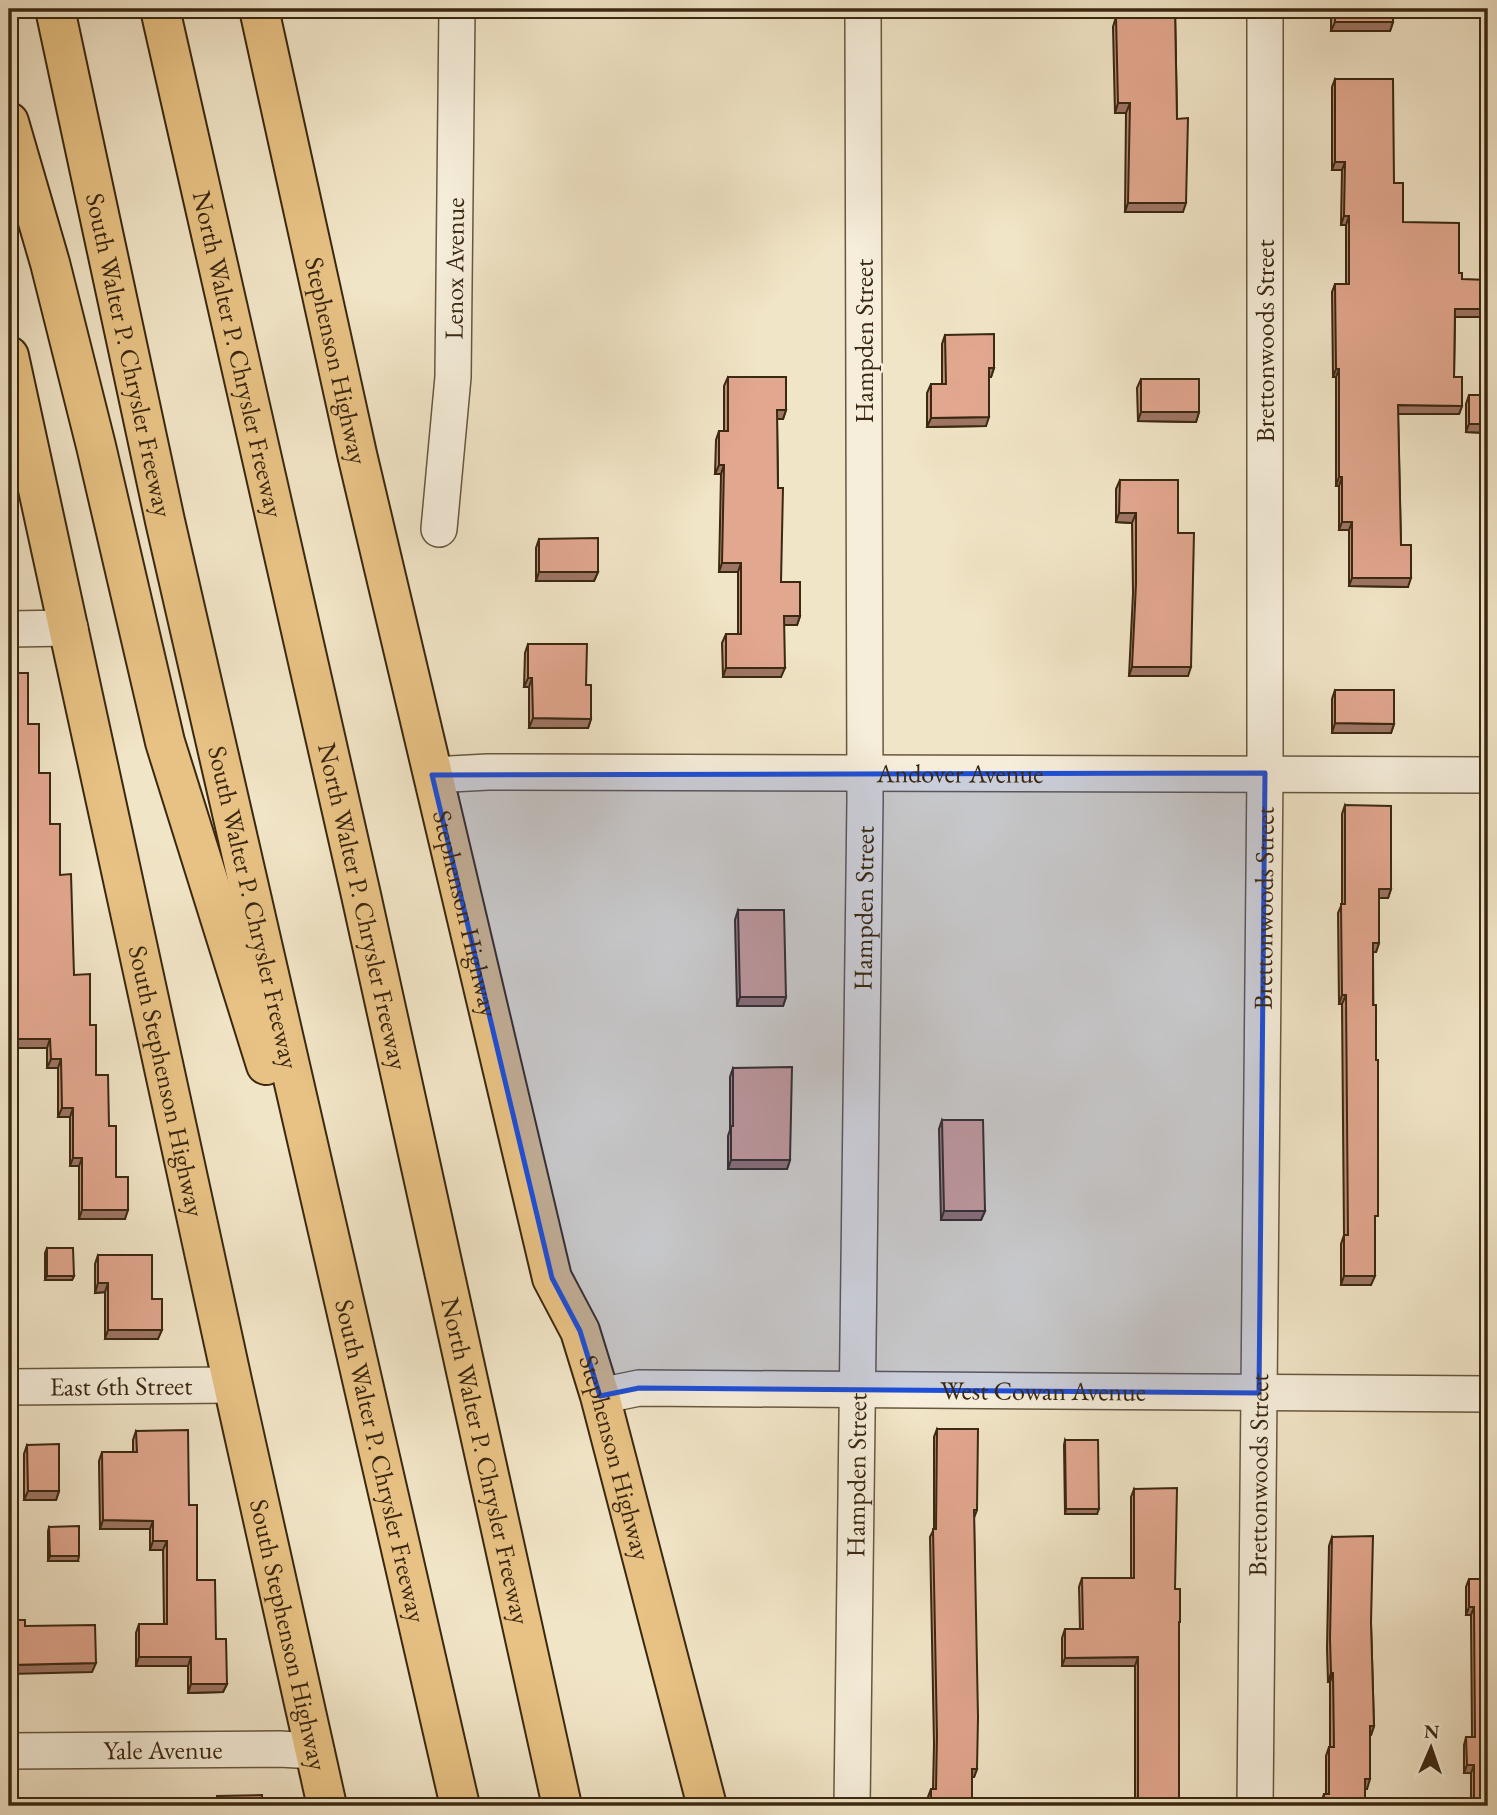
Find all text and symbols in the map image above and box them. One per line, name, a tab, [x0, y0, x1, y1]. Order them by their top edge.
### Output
street label: North Walter P. Chrysler Freeway	[185, 188, 292, 522]
street label: South Walter P. Chrysler Freeway	[78, 190, 181, 521]
street label: Lenox Avenue	[436, 197, 472, 340]
street label: Brettonwoods Street	[1248, 239, 1282, 443]
street label: Stephenson Highway	[297, 254, 376, 468]
street label: Hampden Street	[847, 259, 881, 423]
street label: North Walter P. Chrysler Freeway	[310, 740, 416, 1074]
street label: South Walter P. Chrysler Freeway	[200, 742, 307, 1073]
street label: Andover Avenue	[875, 756, 1043, 791]
street label: Brettonwoods Street	[1246, 806, 1282, 1010]
street label: Stephenson Highway	[425, 807, 507, 1021]
street label: Hampden Street	[846, 826, 882, 991]
street label: South Stephenson Highway	[121, 942, 213, 1221]
street label: North Walter P. Chrysler Freeway	[433, 1294, 539, 1628]
street label: South Walter P. Chrysler Freeway	[327, 1296, 434, 1626]
street label: Stephenson Highway	[571, 1351, 659, 1565]
street label: East 6th Street	[50, 1368, 192, 1404]
street label: West Cowan Avenue	[940, 1373, 1146, 1409]
street label: Brettonwoods Street	[1240, 1373, 1276, 1577]
street label: Hampden Street	[838, 1393, 874, 1558]
street label: South Stephenson Highway	[242, 1496, 336, 1774]
north arrow	[1396, 1714, 1466, 1784]
text: N	[1423, 1719, 1440, 1744]
street label: Yale Avenue	[103, 1732, 223, 1767]

